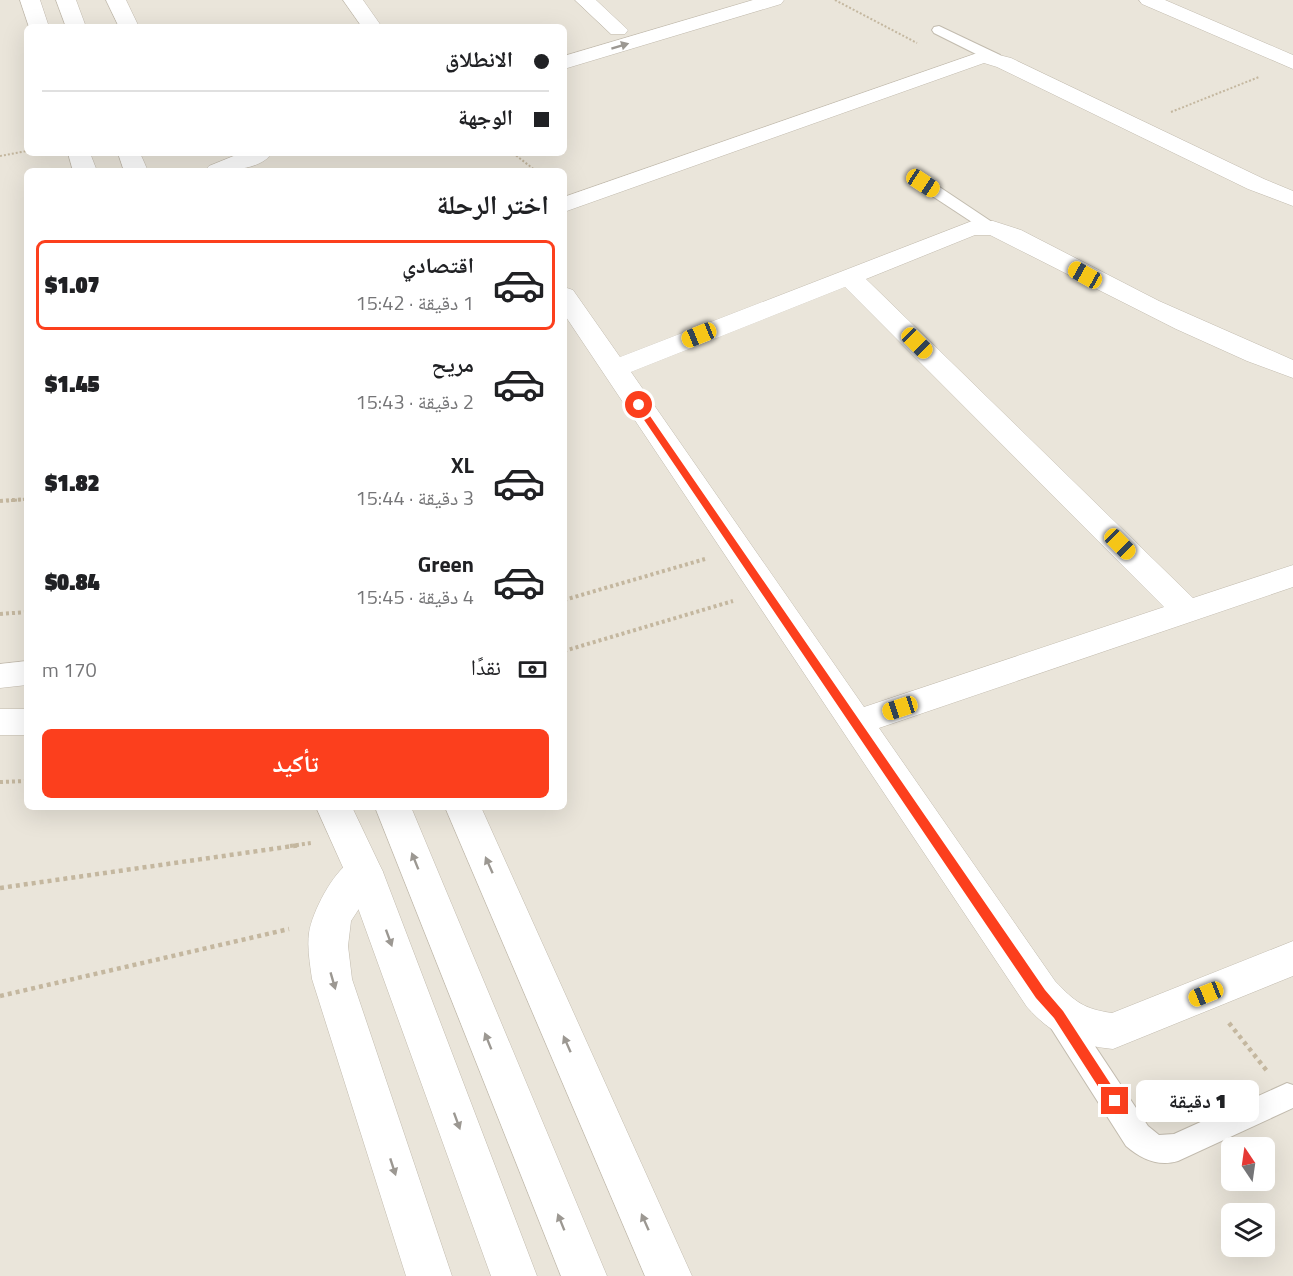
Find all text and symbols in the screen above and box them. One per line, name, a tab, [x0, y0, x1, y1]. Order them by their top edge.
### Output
one-way arrow	[611, 41, 629, 50]
text: الانطلاق	[445, 42, 513, 76]
text: الوجهة	[458, 100, 513, 134]
car	[903, 166, 943, 200]
text: اختر الرحلة	[437, 183, 549, 224]
text: اقتصادي	[402, 248, 474, 282]
icon: car	[492, 258, 546, 312]
car	[1065, 258, 1105, 292]
text: $1.07	[45, 268, 100, 302]
text: 1 دقيقة · 15:42	[355, 287, 474, 318]
car	[679, 320, 719, 350]
car	[898, 324, 936, 362]
text: مريح	[431, 347, 474, 381]
icon: car	[492, 357, 546, 411]
text: $1.45	[45, 367, 100, 401]
text: 2 دقيقة · 15:43	[355, 386, 474, 417]
route start	[625, 391, 652, 418]
text: XL	[451, 448, 474, 482]
icon: car	[492, 456, 546, 510]
text: $1.82	[45, 466, 100, 500]
text: 3 دقيقة · 15:44	[355, 482, 474, 513]
car	[1101, 525, 1139, 563]
text: Green	[418, 547, 474, 581]
icon: car	[492, 555, 546, 609]
text: $0.84	[45, 565, 100, 599]
text: 4 دقيقة · 15:45	[355, 581, 474, 612]
text: نقدًا	[471, 650, 501, 684]
icon: cash	[516, 653, 549, 686]
text: 170 m	[42, 654, 97, 685]
car	[880, 694, 920, 722]
button: تأكيد	[42, 729, 549, 798]
one-way arrow	[409, 851, 419, 869]
one-way arrow	[484, 857, 493, 874]
one-way arrow	[385, 929, 394, 947]
one-way arrow	[329, 972, 338, 990]
car	[1186, 979, 1226, 1009]
one-way arrow	[483, 1032, 492, 1050]
one-way arrow	[562, 1034, 572, 1052]
callout: 1 دقيقة	[1136, 1080, 1259, 1122]
text: 1 دقيقة	[1169, 1085, 1226, 1116]
route end	[1101, 1087, 1128, 1114]
one-way arrow	[452, 1112, 462, 1130]
north arrow	[1221, 1137, 1275, 1191]
map controls	[1221, 1137, 1275, 1257]
one-way arrow	[389, 1158, 399, 1176]
button: layers	[1221, 1203, 1275, 1257]
one-way arrow	[556, 1213, 566, 1231]
one-way arrow	[640, 1213, 650, 1231]

